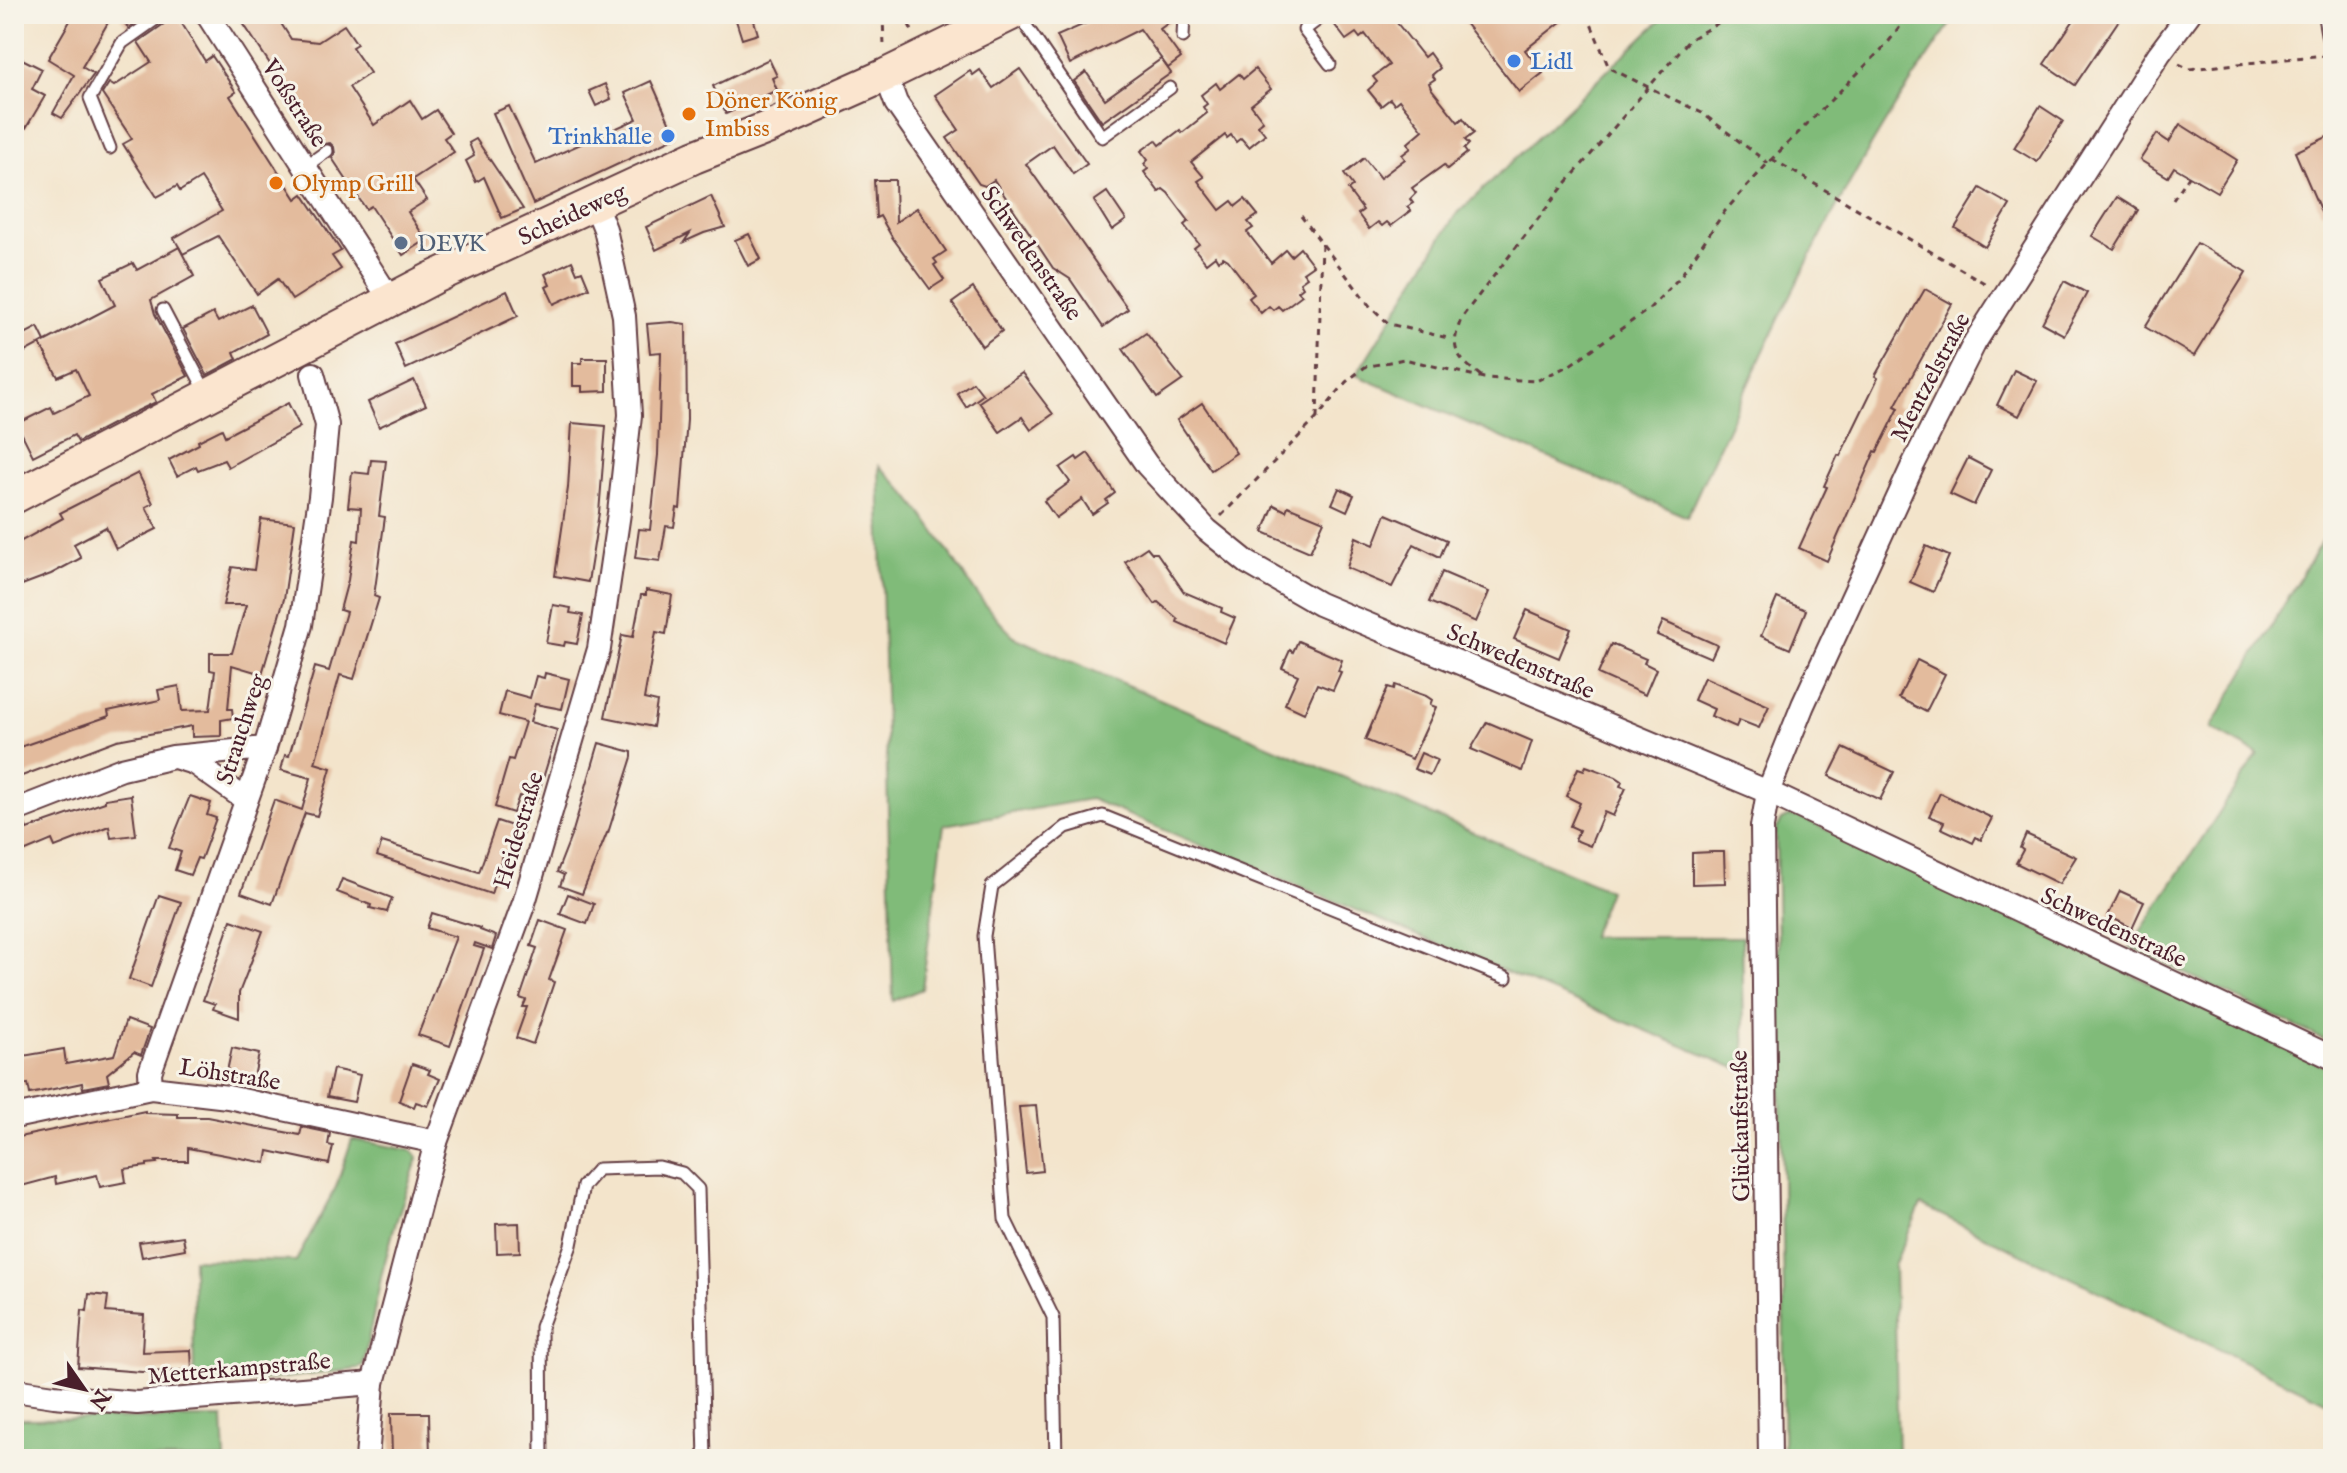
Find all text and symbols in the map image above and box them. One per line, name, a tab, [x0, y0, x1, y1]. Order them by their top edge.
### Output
place label: Lidl	[1530, 47, 1573, 78]
marker: Lidl	[1505, 52, 1523, 70]
street label: Voßstraße	[253, 53, 334, 154]
place label: Döner König Imbiss	[705, 86, 838, 145]
marker: Döner König Imbiss	[680, 105, 698, 123]
place label: Trinkhalle	[548, 122, 652, 153]
marker: Trinkhalle	[659, 127, 677, 145]
place label: Olymp Grill	[292, 169, 415, 200]
marker: Olymp Grill	[267, 174, 285, 192]
street label: Scheideweg	[513, 176, 633, 254]
street label: Schwedenstraße	[973, 180, 1089, 327]
place label: DEVK	[417, 229, 486, 260]
marker: DEVK	[392, 234, 410, 252]
street label: Mentzelstraße	[1884, 308, 1978, 448]
street label: Schwedenstraße	[1442, 617, 1599, 707]
street label: Strauchweg	[210, 669, 275, 789]
street label: Heidestraße	[487, 768, 552, 893]
street label: Schwedenstraße	[2035, 881, 2191, 976]
street label: Glückaufstraße	[1725, 1050, 1758, 1202]
street label: Löhstraße	[177, 1052, 283, 1099]
street label: Metterkampstraße	[146, 1346, 332, 1393]
north arrow	[44, 1349, 124, 1429]
text: N	[82, 1383, 116, 1415]

